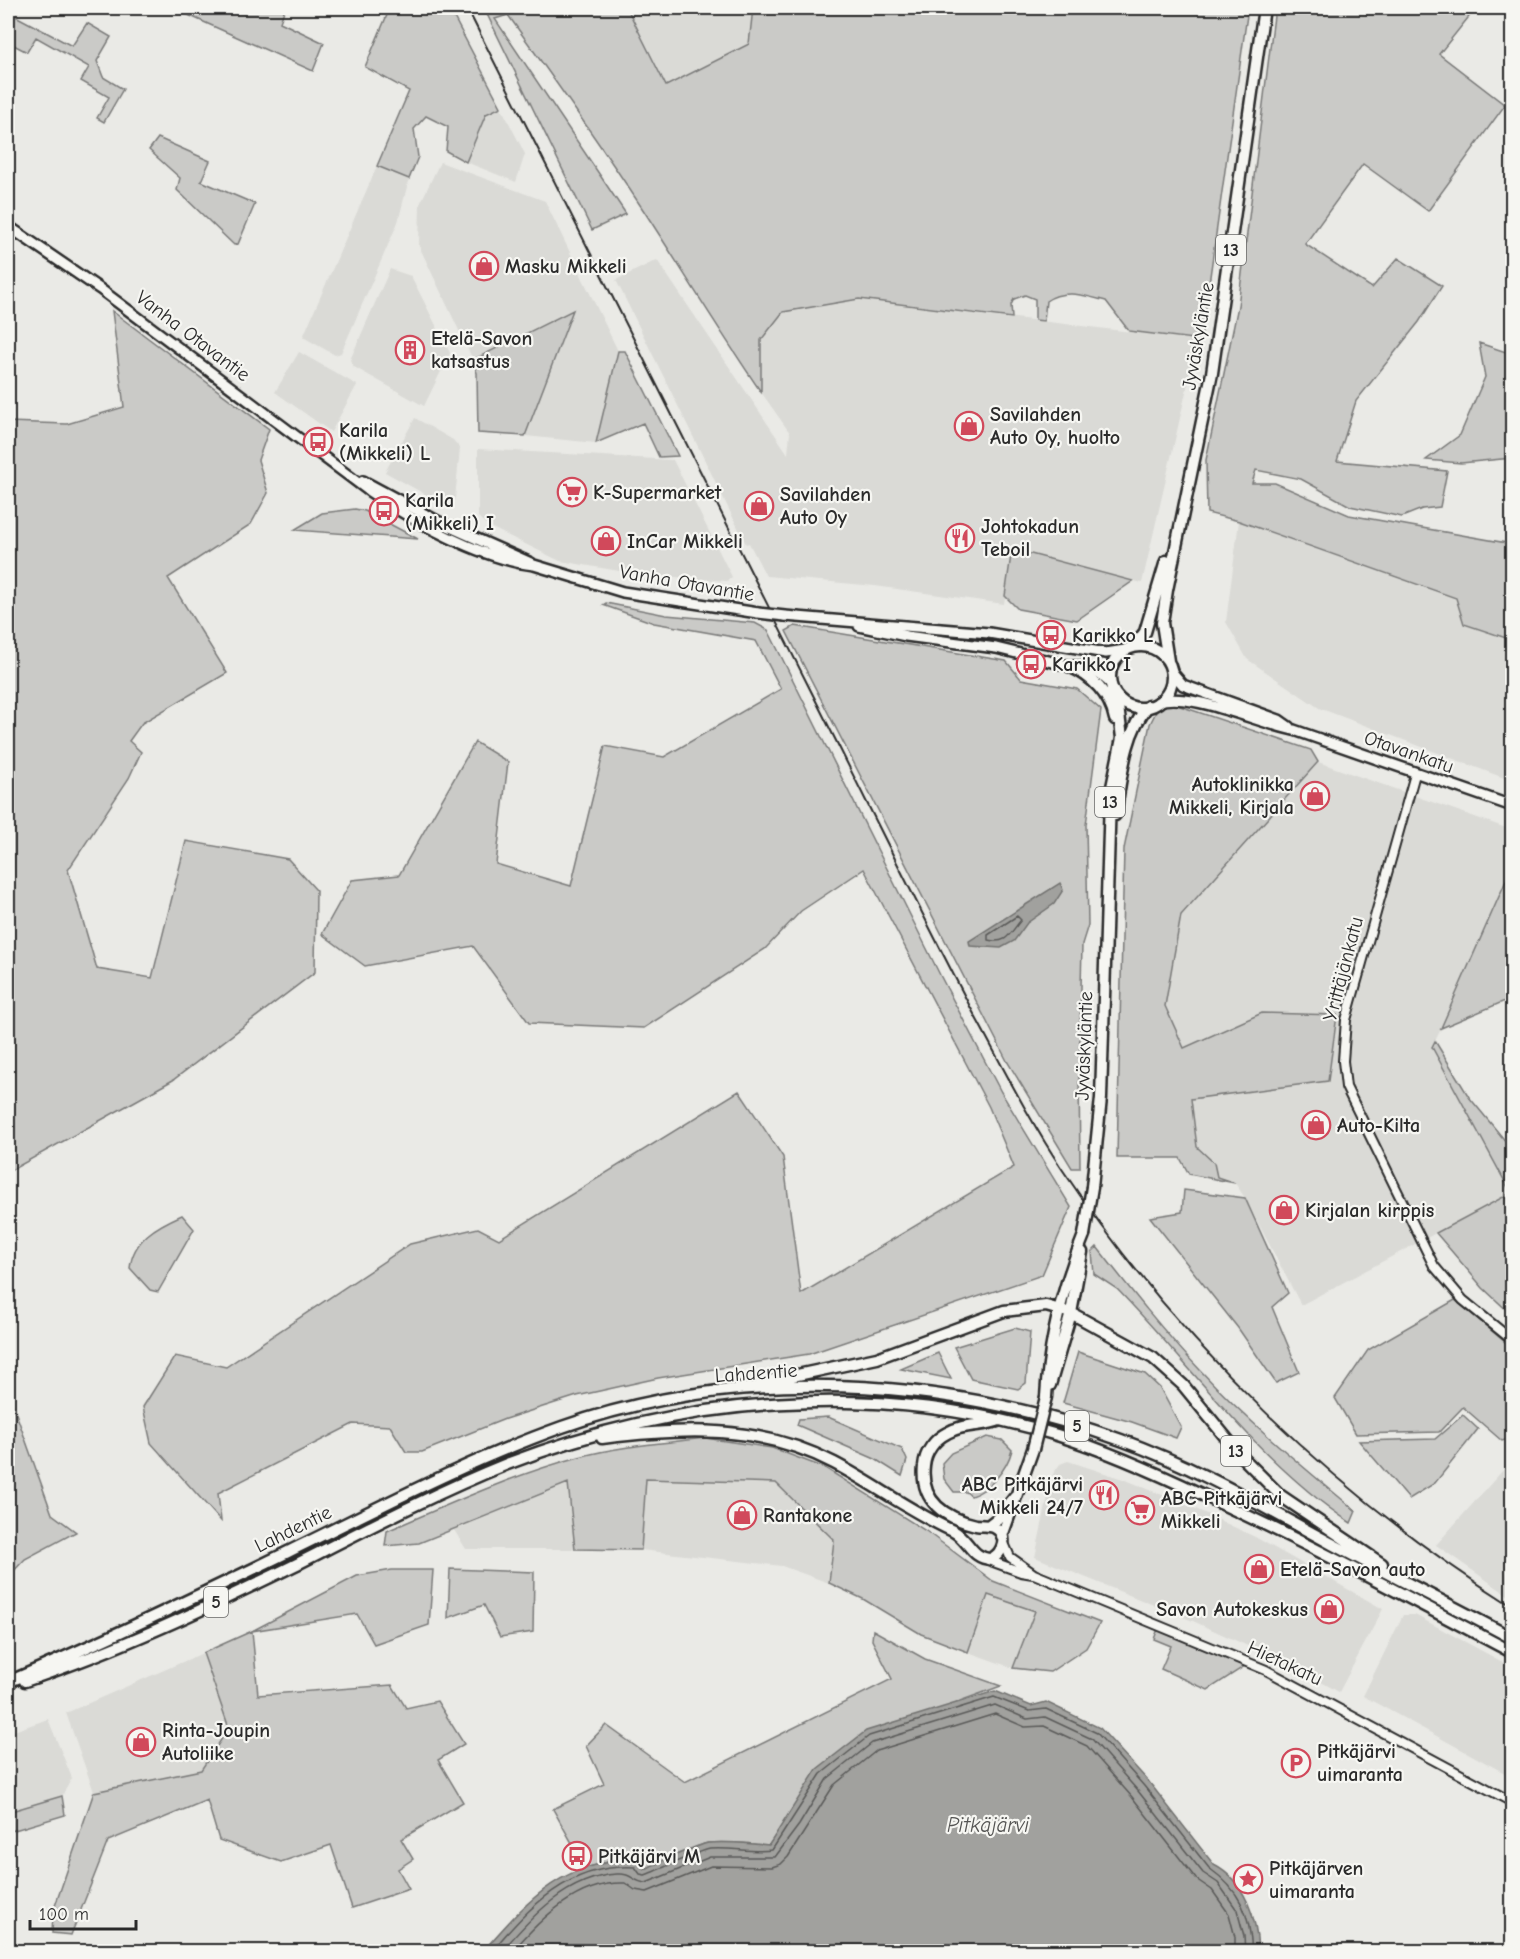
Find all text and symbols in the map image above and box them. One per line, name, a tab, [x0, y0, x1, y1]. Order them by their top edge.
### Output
road number: 13	[1216, 235, 1246, 265]
shop icon: Masku Mikkeli	[468, 250, 500, 282]
place label: Masku Mikkeli	[505, 255, 627, 278]
street label: Jyväskyläntie	[1177, 280, 1219, 392]
street label: Vanha Otavantie	[132, 286, 254, 386]
place label: Etelä-Savon katsastus	[431, 327, 532, 373]
building icon: Etelä-Savon katsastus	[394, 334, 426, 366]
place label: Savilahden Auto Oy, huolto	[990, 403, 1120, 449]
shop icon: Savilahden Auto Oy, huolto	[953, 410, 985, 442]
place label: Karila (Mikkeli) L	[339, 419, 430, 465]
bus stop icon: Karila (Mikkeli) L	[302, 426, 334, 458]
supermarket icon: K-Supermarket	[556, 476, 588, 508]
place label: K-Supermarket	[593, 481, 722, 504]
place label: Savilahden Auto Oy	[780, 483, 871, 529]
place label: Karila (Mikkeli) I	[405, 489, 494, 535]
shop icon: Savilahden Auto Oy	[743, 490, 775, 522]
bus stop icon: Karila (Mikkeli) I	[368, 495, 400, 527]
place label: Johtokadun Teboil	[981, 515, 1079, 561]
restaurant icon: Johtokadun Teboil	[944, 522, 976, 554]
shop icon: InCar Mikkeli	[590, 525, 622, 557]
place label: InCar Mikkeli	[627, 530, 743, 553]
street label: Vanha Otavantie	[618, 560, 756, 606]
bus stop icon: Karikko L	[1035, 619, 1067, 651]
place label: Karikko L	[1072, 624, 1153, 647]
bus stop icon: Karikko I	[1015, 648, 1047, 680]
place label: Karikko I	[1052, 653, 1131, 676]
street label: Otavankatu	[1361, 726, 1457, 778]
place label: Autoklinikka Mikkeli, Kirjala	[1169, 773, 1294, 819]
shop icon: Autoklinikka Mikkeli, Kirjala	[1299, 780, 1331, 812]
road number: 13	[1095, 787, 1125, 817]
street label: Yrittäjänkatu	[1318, 914, 1368, 1024]
street label: Jyväskyläntie	[1071, 991, 1097, 1101]
shop icon: Auto-Kilta	[1300, 1109, 1332, 1141]
place label: Auto-Kilta	[1337, 1114, 1420, 1137]
shop icon: Kirjalan kirppis	[1268, 1194, 1300, 1226]
place label: Kirjalan kirppis	[1305, 1199, 1434, 1222]
street label: Lahdentie	[714, 1359, 798, 1387]
road number: 5	[1065, 1411, 1089, 1441]
road number: 13	[1221, 1436, 1251, 1466]
place label: ABC Pitkäjärvi Mikkeli 24/7	[962, 1473, 1083, 1519]
restaurant icon: ABC Pitkäjärvi Mikkeli 24/7	[1088, 1479, 1120, 1511]
place label: ABC Pitkäjärvi Mikkeli	[1161, 1487, 1282, 1533]
supermarket icon: ABC Pitkäjärvi Mikkeli	[1124, 1494, 1156, 1526]
shop icon: Rantakone	[726, 1499, 758, 1531]
street label: Lahdentie	[251, 1501, 335, 1557]
place label: Rantakone	[763, 1504, 853, 1527]
shop icon: Etelä-Savon auto	[1243, 1553, 1275, 1585]
place label: Etelä-Savon auto	[1280, 1558, 1425, 1581]
road number: 5	[204, 1587, 228, 1617]
shop icon: Savon Autokeskus	[1313, 1593, 1345, 1625]
place label: Savon Autokeskus	[1156, 1598, 1308, 1621]
street label: Hietakatu	[1244, 1636, 1326, 1690]
place label: Rinta-Joupin Autoliike	[162, 1719, 270, 1765]
shop icon: Rinta-Joupin Autoliike	[125, 1726, 157, 1758]
place label: Pitkäjärvi uimaranta	[1317, 1740, 1403, 1786]
parking icon: Pitkäjärvi uimaranta	[1280, 1747, 1312, 1779]
water label: Pitkäjärvi	[947, 1813, 1029, 1837]
bus stop icon: Pitkäjärvi M	[561, 1840, 593, 1872]
place label: Pitkäjärvi M	[598, 1845, 700, 1868]
place label: Pitkäjärven uimaranta	[1269, 1857, 1363, 1903]
place icon: Pitkäjärven uimaranta	[1232, 1863, 1264, 1895]
scale bar	[30, 1893, 136, 1931]
text: 100 m	[39, 1904, 89, 1925]

